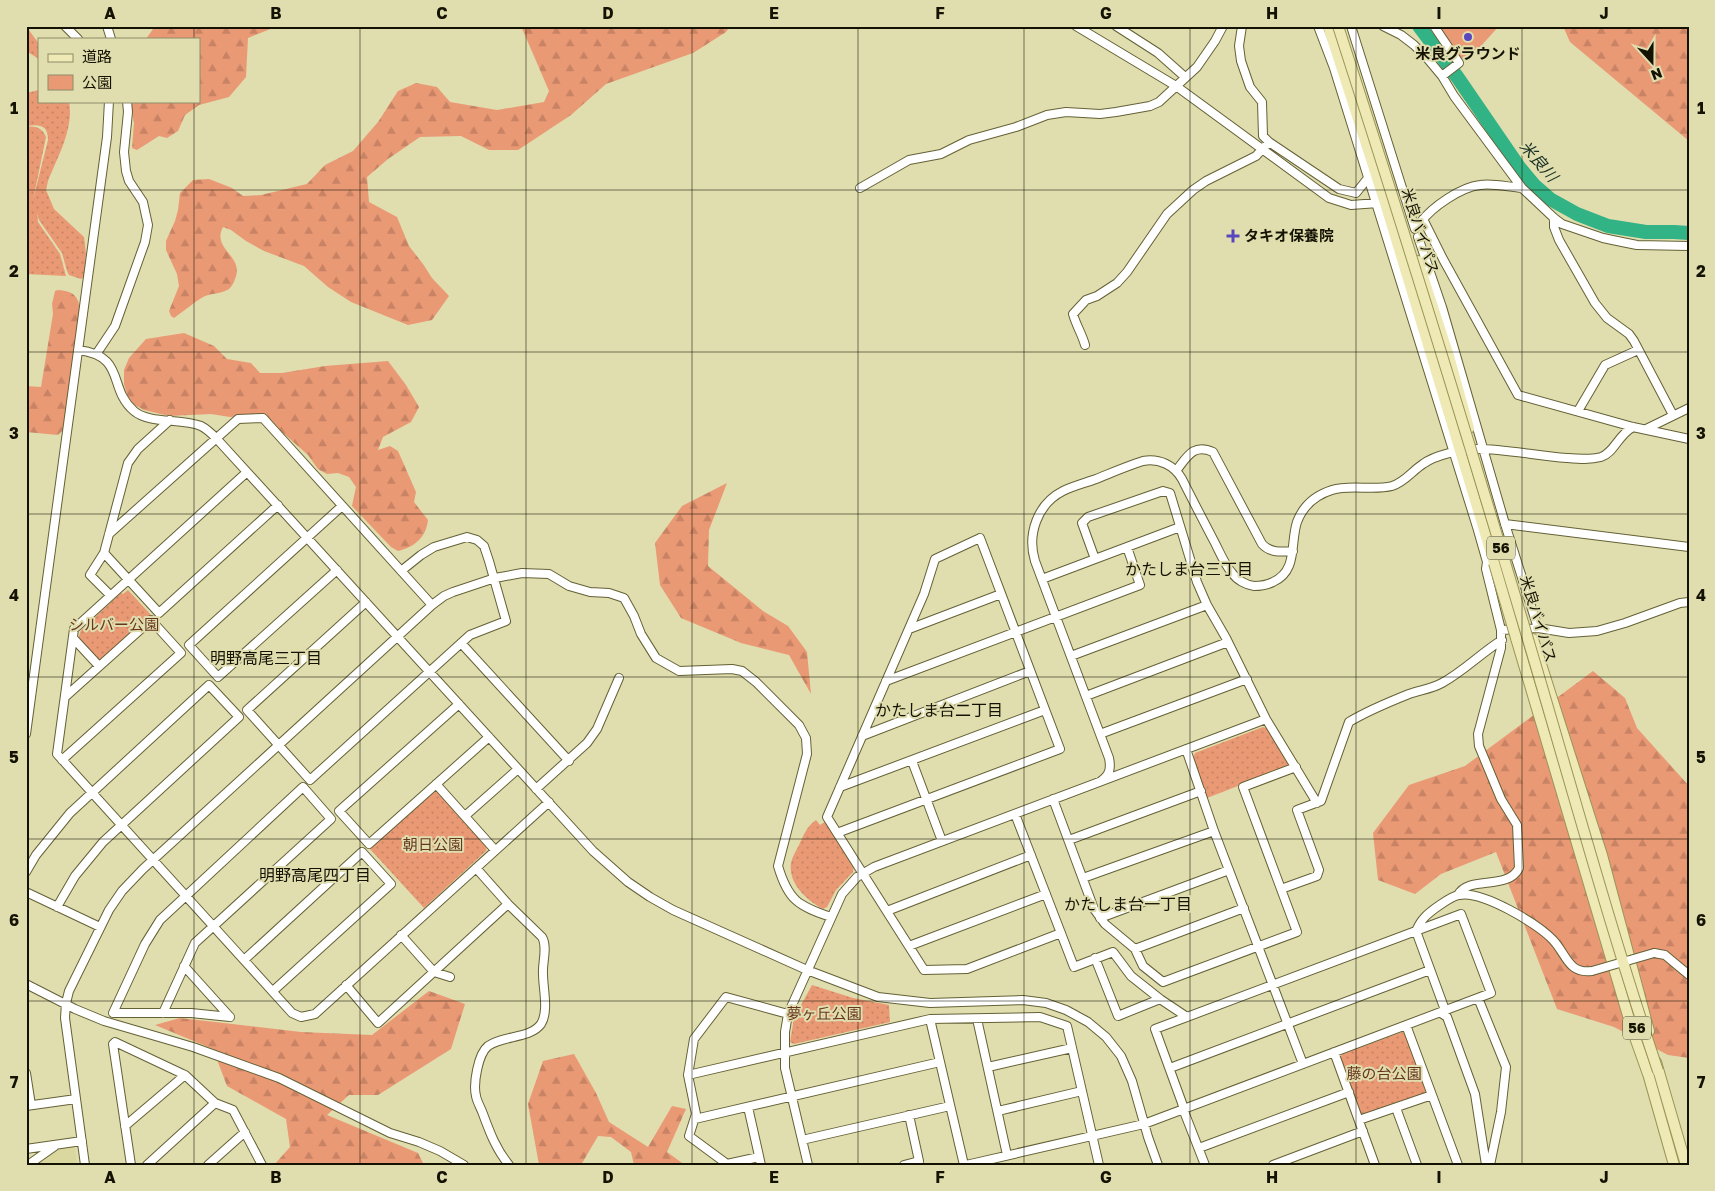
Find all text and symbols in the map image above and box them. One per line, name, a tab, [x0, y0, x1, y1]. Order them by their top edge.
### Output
text: A	[104, 3, 116, 23]
text: B	[270, 3, 282, 23]
text: C	[436, 3, 448, 23]
text: D	[602, 3, 614, 23]
text: E	[769, 3, 779, 23]
text: F	[935, 3, 945, 23]
text: G	[1100, 3, 1112, 23]
text: H	[1266, 3, 1278, 23]
text: I	[1436, 3, 1442, 23]
text: J	[1599, 3, 1609, 23]
marker: 米良グラウンド	[1462, 31, 1474, 43]
legend	[38, 38, 200, 102]
north arrow	[1628, 38, 1678, 88]
place label: 米良グラウンド	[1415, 44, 1521, 62]
text: 道路	[82, 47, 112, 65]
text: N	[1649, 65, 1665, 84]
text: 公園	[82, 73, 112, 91]
text: 1	[10, 98, 18, 118]
text: 1	[1697, 98, 1705, 118]
water label: 米良川	[1516, 136, 1564, 187]
street label: 米良バイパス	[1399, 185, 1443, 276]
place label: タキオ保養院	[1244, 226, 1334, 244]
marker: タキオ保養院	[1226, 229, 1240, 243]
text: 2	[9, 261, 19, 281]
text: 2	[1696, 261, 1706, 281]
text: 3	[9, 423, 19, 443]
text: 3	[1696, 423, 1706, 443]
road number: 56	[1487, 536, 1515, 560]
district label: かたしま台三丁目	[1125, 559, 1253, 579]
street label: 米良バイパス	[1517, 573, 1561, 664]
text: 4	[9, 585, 19, 605]
text: 4	[1696, 585, 1706, 605]
park label: シルバー公園	[69, 615, 159, 633]
district label: 明野高尾三丁目	[210, 648, 322, 668]
district label: かたしま台二丁目	[875, 700, 1003, 720]
text: 5	[9, 747, 19, 767]
text: 5	[1696, 747, 1706, 767]
park label: 朝日公園	[403, 835, 463, 853]
district label: 明野高尾四丁目	[259, 865, 371, 885]
district label: かたしま台一丁目	[1064, 894, 1192, 914]
text: 6	[9, 910, 19, 930]
text: 6	[1696, 910, 1706, 930]
park label: 夢ヶ丘公園	[786, 1004, 862, 1022]
road number: 56	[1623, 1016, 1651, 1040]
park label: 藤の台公園	[1346, 1064, 1422, 1082]
text: 7	[10, 1072, 19, 1092]
text: 7	[1697, 1072, 1706, 1092]
text: A	[104, 1167, 116, 1187]
text: B	[270, 1167, 282, 1187]
text: C	[436, 1167, 448, 1187]
text: D	[602, 1167, 614, 1187]
text: E	[769, 1167, 779, 1187]
text: F	[935, 1167, 945, 1187]
text: G	[1100, 1167, 1112, 1187]
text: H	[1266, 1167, 1278, 1187]
text: I	[1436, 1167, 1442, 1187]
text: J	[1599, 1167, 1609, 1187]

